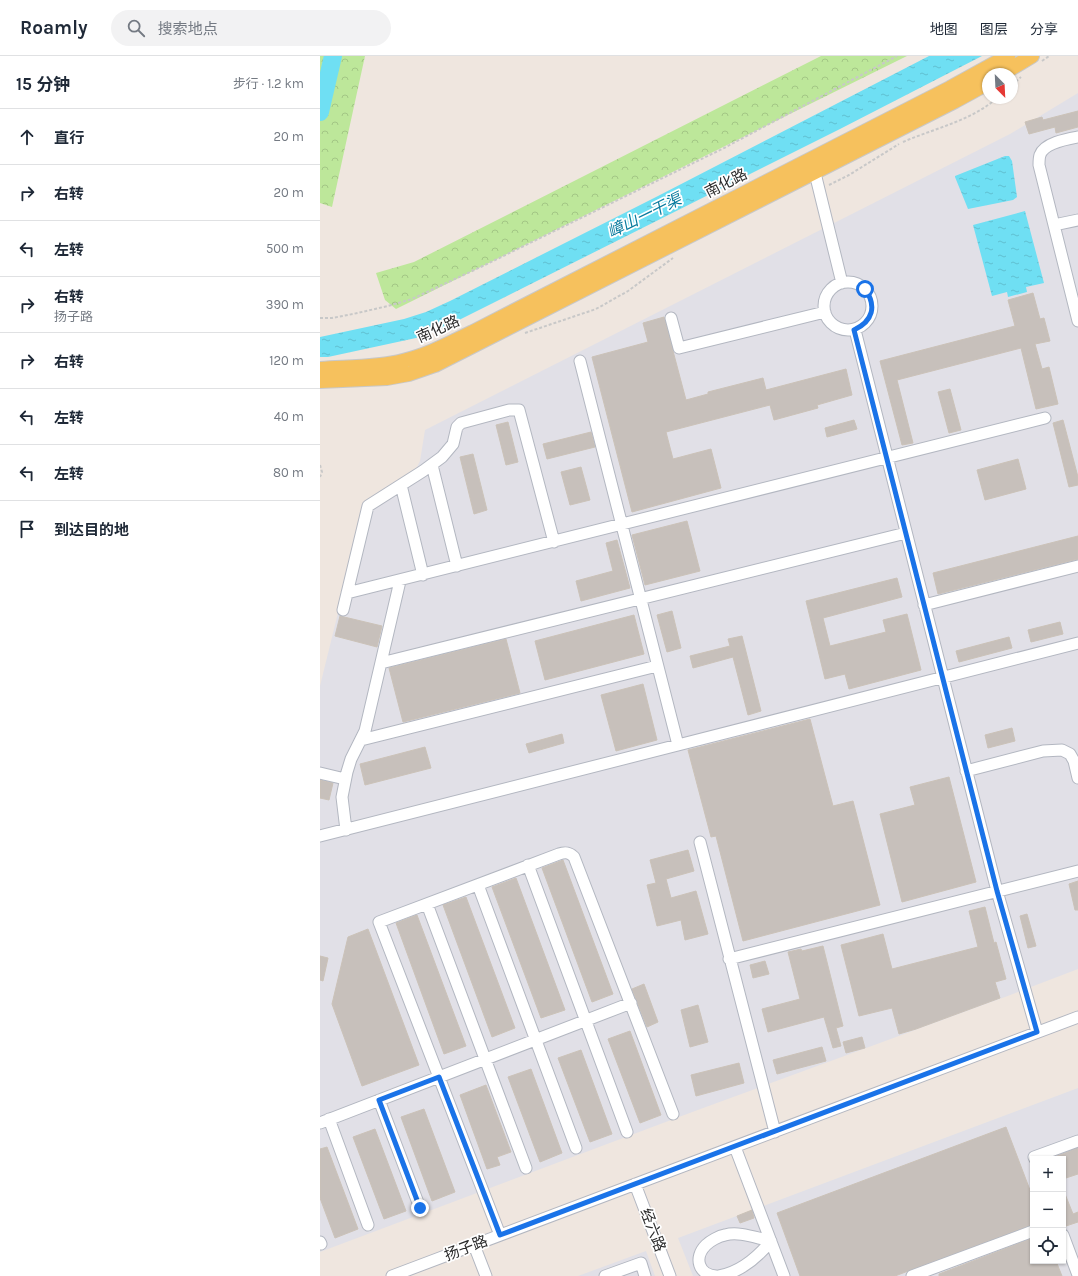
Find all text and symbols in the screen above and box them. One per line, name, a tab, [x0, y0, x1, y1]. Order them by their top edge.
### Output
search box	[111, 10, 391, 46]
text: Roamly	[20, 17, 87, 39]
icon: search	[125, 17, 147, 39]
text: 搜索地点	[157, 20, 218, 38]
text: 地图	[930, 21, 958, 38]
text: 图层	[980, 21, 1008, 38]
text: 分享	[1030, 21, 1058, 38]
north arrow	[982, 68, 1018, 104]
text: 15 分钟	[16, 74, 70, 94]
text: 步行 · 1.2 km	[233, 76, 304, 91]
icon: ahead	[16, 126, 38, 148]
text: 直行	[54, 129, 84, 147]
text: 20 m	[274, 129, 304, 144]
street label: 南化路	[702, 165, 750, 201]
icon: right	[16, 182, 38, 204]
text: 右转	[54, 185, 84, 203]
text: 20 m	[274, 185, 304, 200]
water label: 嶂山一干渠	[604, 189, 686, 242]
icon: left	[16, 238, 38, 260]
text: 左转	[54, 241, 84, 259]
text: 500 m	[266, 241, 304, 256]
route start	[856, 280, 874, 298]
text: 右转	[54, 288, 84, 306]
icon: right	[16, 294, 38, 316]
text: 390 m	[266, 297, 304, 312]
text: 扬子路	[54, 309, 93, 324]
street label: 南化路	[414, 312, 462, 346]
icon: right	[16, 350, 38, 372]
text: 右转	[54, 353, 84, 371]
text: 120 m	[269, 353, 304, 368]
icon: left	[16, 406, 38, 428]
text: 左转	[54, 409, 84, 427]
text: 40 m	[274, 409, 304, 424]
icon: left	[16, 462, 38, 484]
text: 左转	[54, 465, 84, 483]
text: 80 m	[273, 465, 304, 480]
icon: arrive	[16, 518, 38, 540]
text: 到达目的地	[54, 521, 129, 539]
map controls	[1030, 1156, 1066, 1264]
button: +	[1030, 1156, 1066, 1192]
button: −	[1030, 1192, 1066, 1228]
route end	[411, 1199, 429, 1217]
street label: 经六路	[637, 1206, 669, 1254]
button: locate	[1030, 1228, 1066, 1264]
street label: 扬子路	[442, 1232, 490, 1264]

